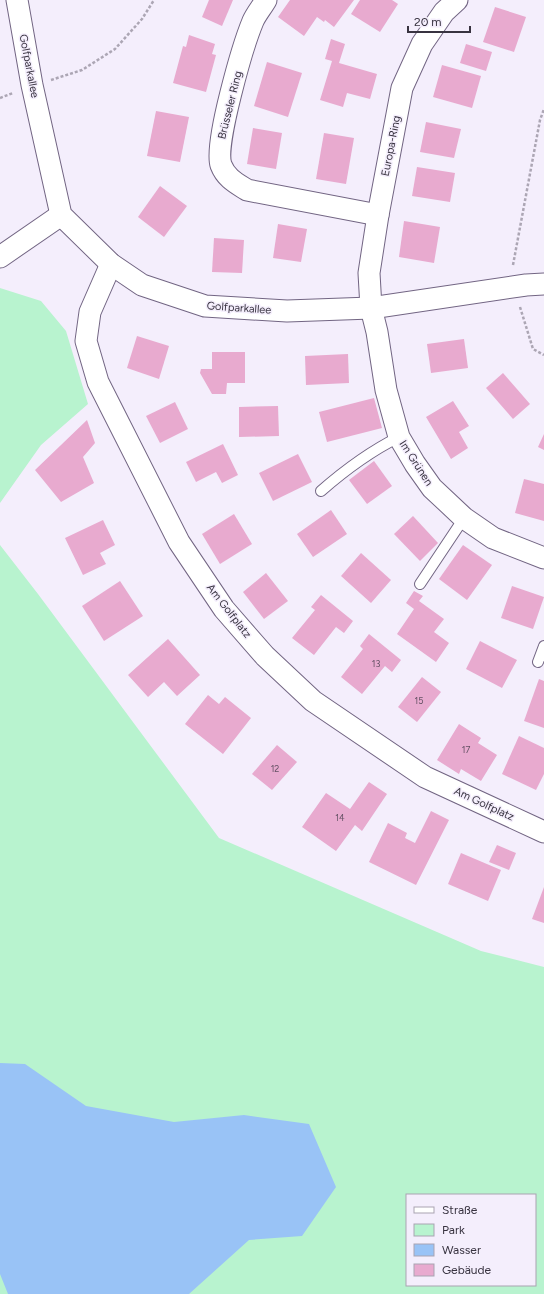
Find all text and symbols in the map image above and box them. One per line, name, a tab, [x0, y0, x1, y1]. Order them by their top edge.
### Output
scale bar	[408, 8, 470, 34]
text: 20 m	[414, 15, 442, 29]
street label: Golfparkallee	[16, 33, 42, 99]
street label: Brüsseler Ring	[215, 70, 245, 140]
street label: Europa-Ring	[379, 115, 403, 177]
street label: Golfparkallee	[206, 299, 272, 317]
street label: Im Grünen	[397, 438, 435, 488]
street label: Am Golfplatz	[204, 581, 254, 641]
house number: 13	[372, 658, 380, 669]
house number: 15	[415, 695, 423, 706]
house number: 17	[462, 744, 470, 755]
house number: 12	[271, 763, 279, 774]
street label: Am Golfplatz	[452, 784, 516, 824]
house number: 14	[335, 812, 345, 823]
legend	[406, 1194, 536, 1286]
text: Straße	[442, 1203, 478, 1217]
text: Park	[442, 1223, 465, 1237]
text: Wasser	[442, 1243, 481, 1257]
text: Gebäude	[442, 1263, 492, 1277]

